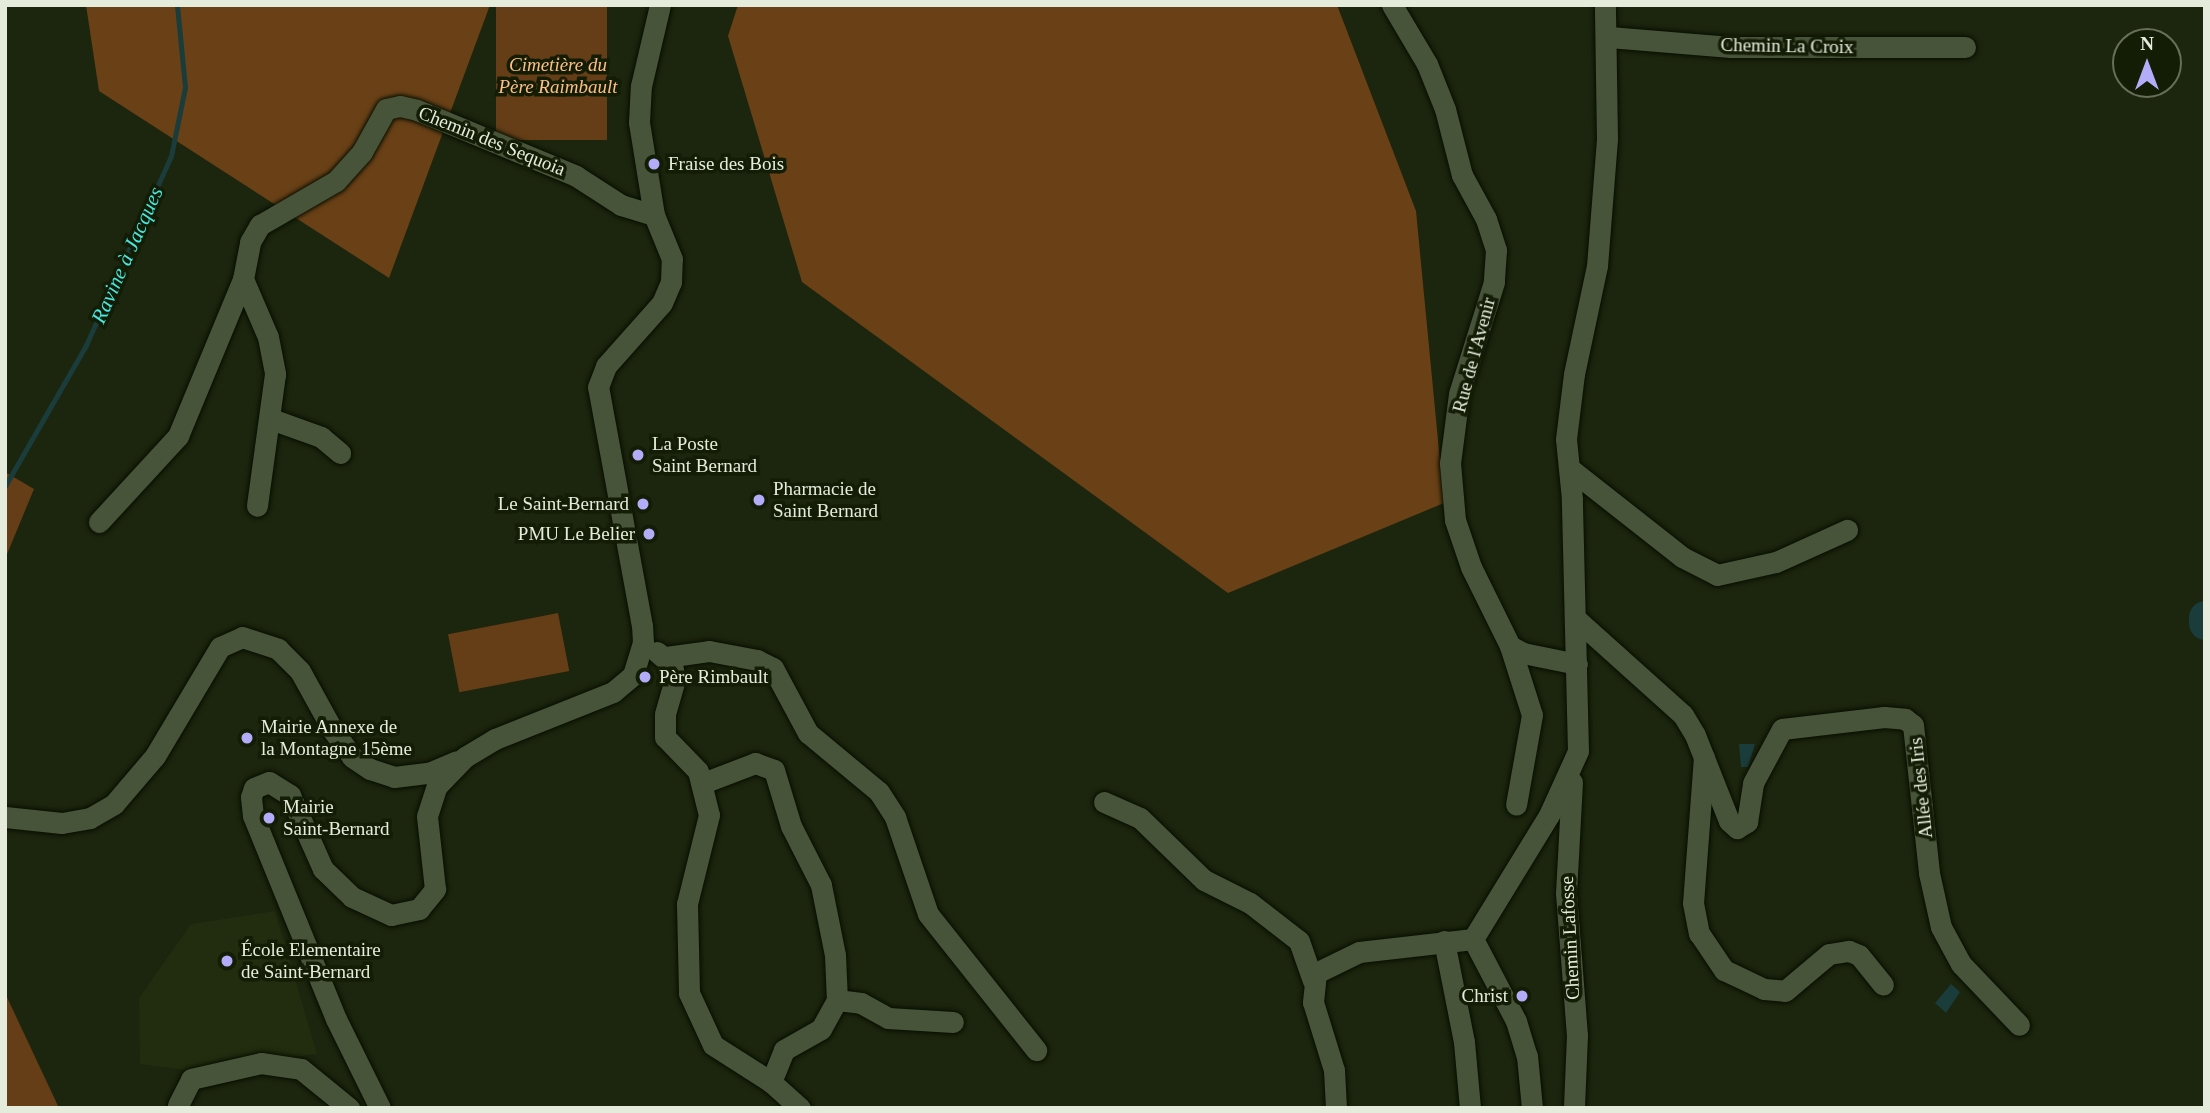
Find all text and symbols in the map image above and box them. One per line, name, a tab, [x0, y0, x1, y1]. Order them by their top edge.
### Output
north arrow	[2112, 28, 2182, 98]
street label: Chemin La Croix	[1720, 33, 1854, 59]
text: N	[2140, 33, 2154, 54]
park label: Cimetière du Père Raimbault	[498, 54, 618, 98]
street label: Chemin des Sequoia	[415, 101, 569, 181]
place label: Fraise des Bois	[668, 153, 784, 175]
marker: Fraise des Bois	[646, 156, 662, 172]
water label: Ravine à Jacques	[86, 183, 168, 327]
street label: Rue de l'Avenir	[1448, 295, 1500, 415]
place label: La Poste Saint Bernard	[652, 433, 757, 477]
marker: La Poste Saint Bernard	[630, 447, 646, 463]
place label: Pharmacie de Saint Bernard	[773, 478, 878, 522]
marker: Pharmacie de Saint Bernard	[751, 492, 767, 508]
place label: Le Saint-Bernard	[498, 493, 629, 515]
marker: Le Saint-Bernard	[635, 496, 651, 512]
place label: PMU Le Belier	[518, 523, 635, 545]
marker: PMU Le Belier	[641, 526, 657, 542]
place label: Père Rimbault	[659, 666, 768, 688]
marker: Père Rimbault	[637, 669, 653, 685]
place label: Mairie Annexe de la Montagne 15ème	[261, 716, 412, 760]
marker: Mairie Annexe de la Montagne 15ème	[239, 730, 255, 746]
street label: Allée des Iris	[1904, 736, 1938, 840]
place label: Mairie Saint-Bernard	[283, 796, 390, 840]
marker: Mairie Saint-Bernard	[261, 810, 277, 826]
street label: Chemin Lafosse	[1555, 875, 1585, 1001]
place label: École Elementaire de Saint-Bernard	[241, 939, 381, 983]
marker: École Elementaire de Saint-Bernard	[219, 953, 235, 969]
place label: Christ	[1462, 985, 1508, 1007]
marker: Christ	[1514, 988, 1530, 1004]

